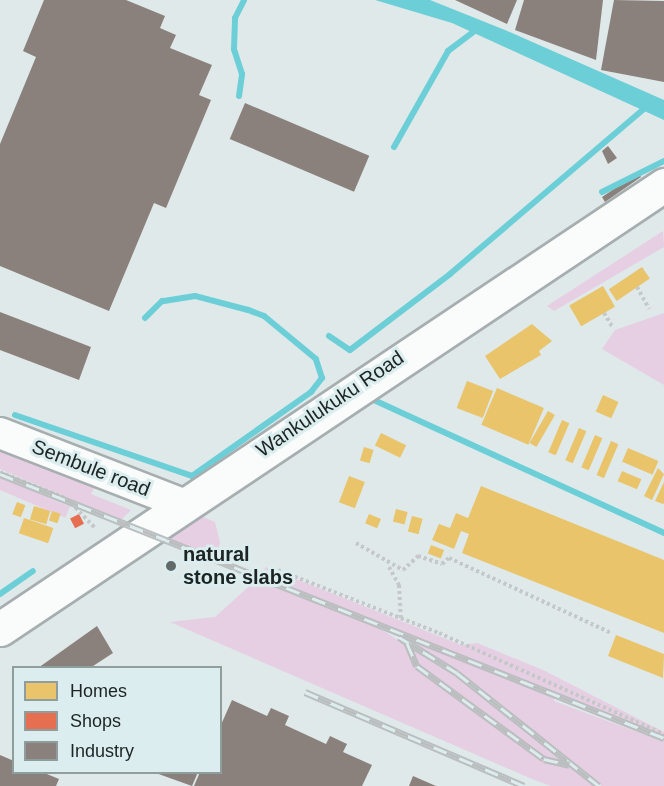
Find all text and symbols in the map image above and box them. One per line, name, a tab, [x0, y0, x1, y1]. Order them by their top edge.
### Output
street label: Wankulukuku Road	[252, 346, 408, 462]
street label: Sembule road	[29, 434, 153, 502]
place label: natural stone slabs	[183, 542, 293, 589]
marker: natural stone slabs	[164, 559, 178, 573]
legend	[12, 666, 222, 774]
text: Homes	[70, 681, 127, 701]
text: Shops	[70, 711, 121, 731]
text: Industry	[70, 741, 134, 761]

